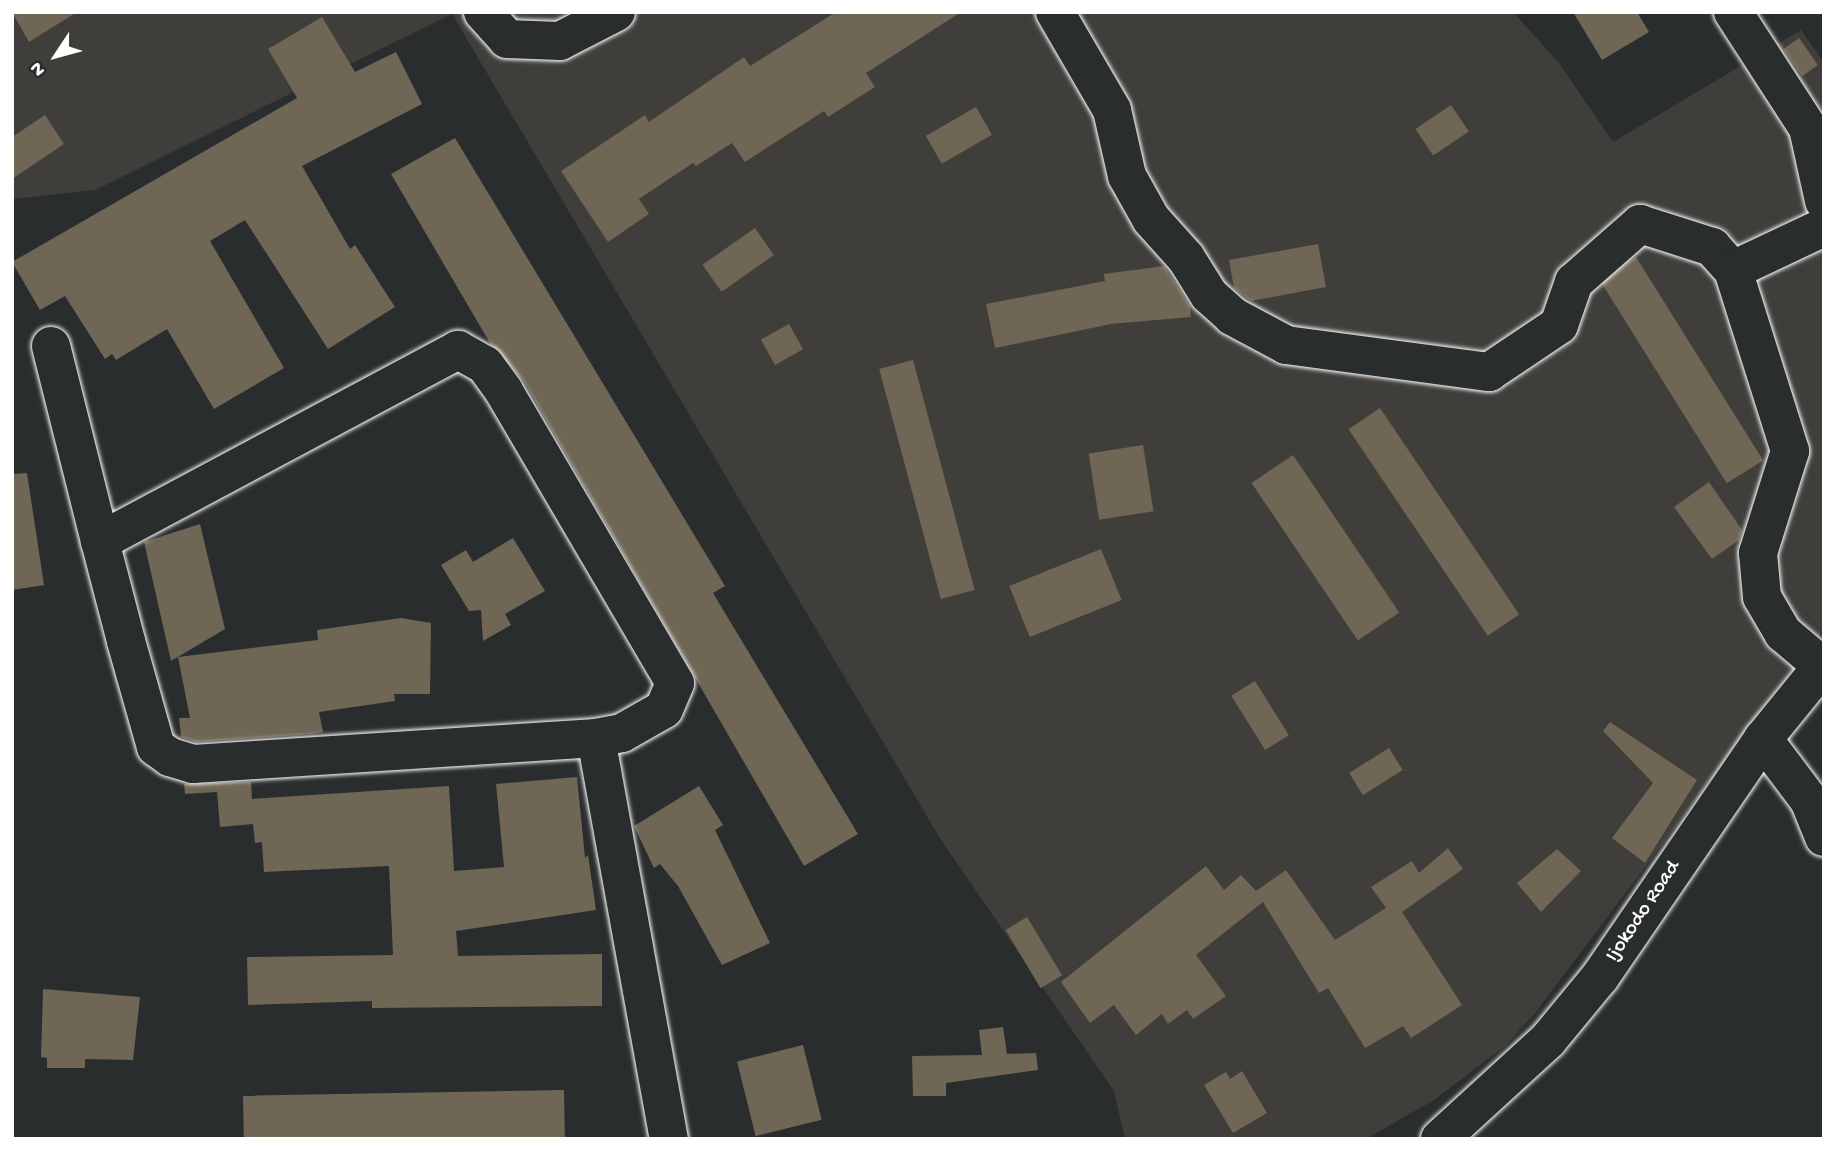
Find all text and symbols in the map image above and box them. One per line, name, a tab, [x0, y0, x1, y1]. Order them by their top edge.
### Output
north arrow	[21, 21, 91, 91]
text: N	[26, 57, 52, 80]
street label: Ijokodo Road	[1601, 857, 1687, 967]

